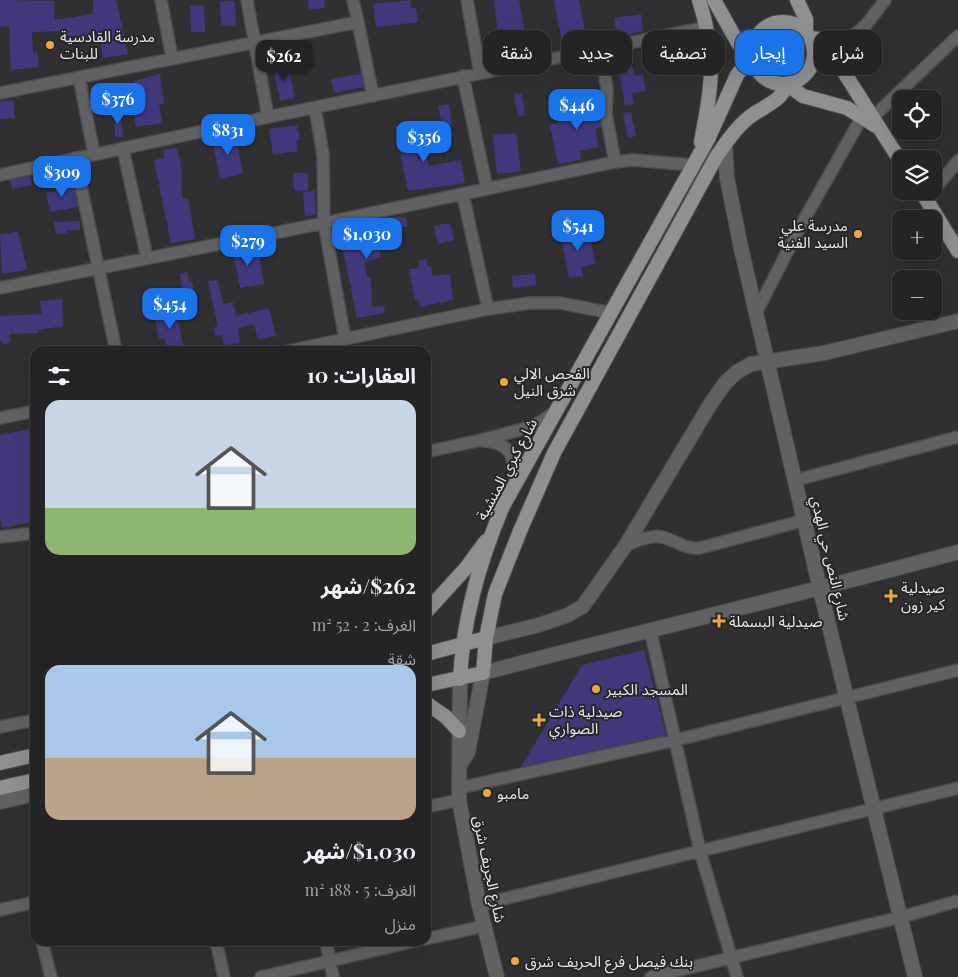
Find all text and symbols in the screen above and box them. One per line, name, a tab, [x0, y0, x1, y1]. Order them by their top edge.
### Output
place label: مدرسة القادسية للبنات	[60, 26, 155, 63]
chip: شقة	[483, 30, 551, 75]
chip: جديد	[561, 30, 632, 75]
chip: تصفية	[642, 30, 725, 75]
chip: إيجار	[735, 30, 804, 75]
chip: شراء	[814, 30, 882, 75]
marker: مدرسة القادسية للبنات	[44, 39, 56, 51]
pin: $262	[254, 39, 314, 82]
text: $262	[267, 45, 301, 66]
pin: $376	[88, 82, 148, 125]
text: $376	[101, 88, 135, 109]
pin: $446	[547, 88, 607, 131]
map controls	[892, 90, 942, 320]
button: locate	[892, 90, 942, 140]
text: $446	[559, 94, 595, 115]
pin: $831	[198, 114, 258, 156]
text: $831	[212, 119, 244, 140]
pin: $356	[394, 120, 454, 163]
text: $356	[407, 126, 441, 147]
button: layers	[892, 150, 942, 200]
pin: $309	[32, 156, 92, 198]
text: $309	[44, 161, 80, 182]
pin: $541	[548, 210, 608, 252]
button: +	[892, 210, 942, 260]
text: $541	[562, 215, 594, 236]
place label: مدرسة علي السيد الفنية	[778, 215, 848, 252]
pin: $1,030	[326, 218, 408, 260]
text: $1,030	[343, 223, 391, 244]
pin: $279	[218, 224, 278, 267]
marker: مدرسة علي السيد الفنية	[852, 228, 864, 240]
text: $279	[231, 230, 265, 251]
button: −	[892, 270, 942, 320]
pin: $454	[140, 288, 200, 330]
text: $454	[153, 293, 187, 314]
text: العقارات: 10	[307, 360, 416, 388]
icon: filters	[45, 362, 73, 390]
place label: الفحص الالي شرق النيل	[514, 363, 590, 400]
marker: الفحص الالي شرق النيل	[498, 376, 510, 388]
street label: شارع كبري المنشية	[471, 415, 544, 525]
icon: home	[186, 433, 276, 523]
street label: شارع النص حي الهدي	[804, 494, 855, 623]
text: $262/شهر	[321, 571, 416, 599]
place label: صيدلية كير زون	[901, 577, 946, 614]
marker: صيدلية كير زون	[885, 590, 897, 602]
place label: صيدلية البسملة	[729, 611, 822, 631]
text: الغرف: 2 · 52 m²	[312, 614, 416, 635]
marker: صيدلية البسملة	[713, 615, 725, 627]
text: شقة	[388, 648, 416, 669]
place label: المسجد الكبير	[605, 679, 688, 699]
marker: المسجد الكبير	[590, 683, 602, 695]
icon: home	[186, 698, 276, 788]
place label: صيدلية ذات الصواري	[549, 701, 622, 740]
marker: صيدلية ذات الصواري	[533, 714, 545, 726]
place label: مامبو	[497, 783, 529, 803]
marker: مامبو	[481, 787, 493, 799]
street label: شارع الجريف شرق	[466, 814, 511, 925]
text: $1,030/شهر	[304, 836, 416, 864]
text: الغرف: 5 · 188 m²	[305, 879, 416, 900]
text: منزل	[385, 913, 416, 934]
place label: بنك فيصل فرع الحريف شرق	[525, 951, 693, 974]
marker: بنك فيصل فرع الحريف شرق	[509, 955, 521, 967]

